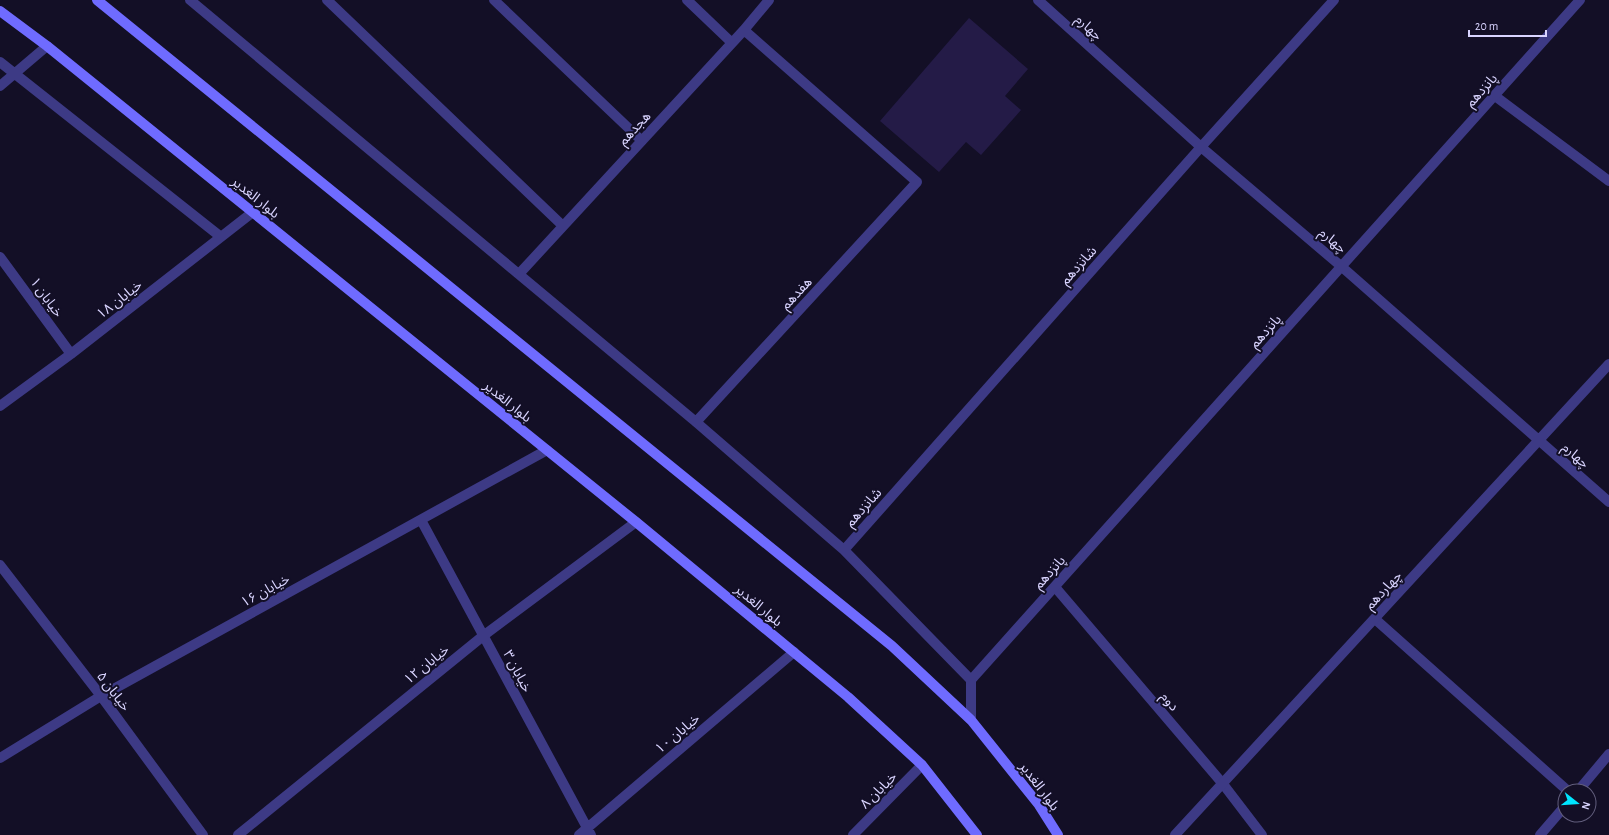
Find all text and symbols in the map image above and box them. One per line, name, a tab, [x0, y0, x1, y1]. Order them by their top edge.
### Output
street label: چهارم	[1070, 12, 1104, 45]
scale bar	[1469, 12, 1546, 38]
text: 20 m	[1475, 20, 1498, 32]
street label: پانزدهم	[1463, 71, 1502, 112]
street label: هجدهم	[616, 109, 656, 150]
street label: بلوار الغدیر	[227, 174, 282, 222]
street label: چهارم	[1314, 226, 1349, 258]
street label: شانزدهم	[1058, 244, 1102, 290]
street label: خیابان ۱	[26, 275, 65, 321]
street label: هفدهم	[779, 275, 817, 315]
street label: خیابان ۱۸	[94, 278, 146, 323]
street label: پانزدهم	[1247, 312, 1286, 353]
street label: بلوار الغدیر	[479, 378, 534, 426]
street label: چهارم	[1557, 440, 1592, 473]
street label: شانزدهم	[843, 486, 887, 532]
street label: پانزدهم	[1031, 553, 1070, 594]
street label: چهاردهم	[1363, 569, 1407, 615]
street label: خیابان ۱۶	[239, 572, 293, 611]
street label: بلوار الغدیر	[731, 582, 785, 630]
street label: خیابان ۱۲	[402, 643, 452, 688]
street label: خیابان ۳	[499, 648, 534, 695]
street label: خیابان ۵	[93, 669, 132, 715]
street label: دوم	[1155, 690, 1181, 716]
street label: خیابان ۱۰	[653, 711, 703, 757]
street label: بلوار الغدیر	[1015, 759, 1062, 814]
street label: خیابان ۸	[858, 770, 900, 812]
north arrow	[1557, 783, 1597, 823]
text: N	[1580, 801, 1592, 811]

